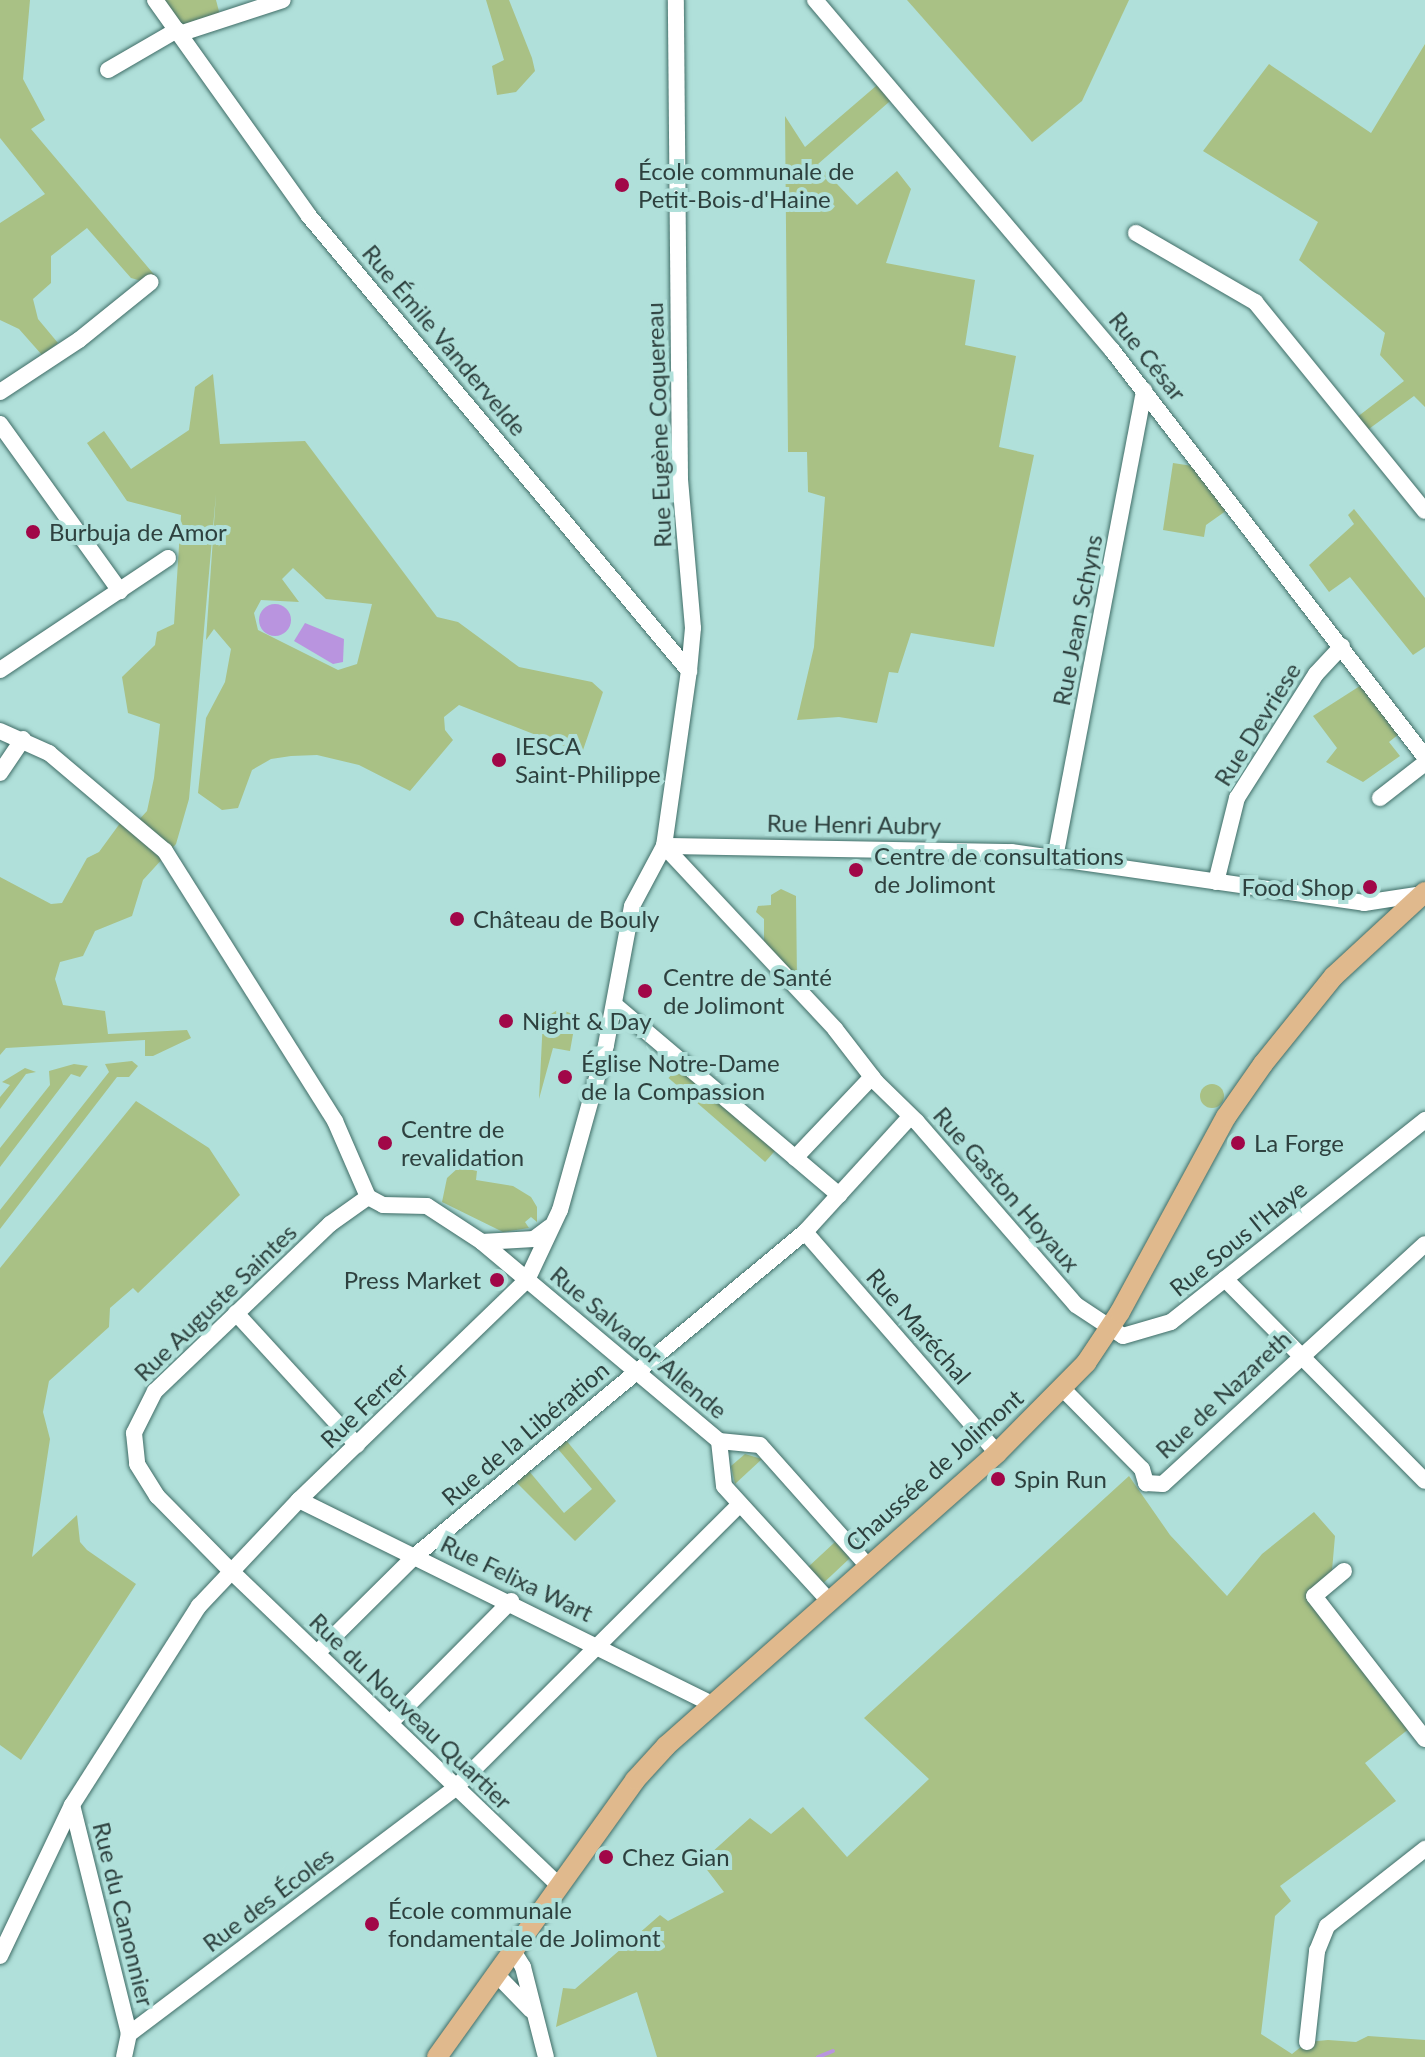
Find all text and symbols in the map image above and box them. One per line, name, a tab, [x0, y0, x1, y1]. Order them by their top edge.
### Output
place label: École communale de Petit-Bois-d'Haine	[638, 157, 854, 213]
marker: École communale de Petit-Bois-d'Haine	[613, 176, 631, 194]
street label: Rue Émile Vandervelde	[356, 238, 534, 442]
street label: Rue Eugène Coquereau	[639, 302, 677, 548]
street label: Rue César	[1103, 306, 1193, 406]
place label: Burbuja de Amor	[49, 518, 228, 546]
marker: Burbuja de Amor	[24, 523, 42, 541]
street label: Rue Jean Schyns	[1046, 532, 1108, 708]
street label: Rue Devriese	[1208, 657, 1306, 791]
place label: IESCA Saint-Philippe	[515, 732, 661, 788]
marker: IESCA Saint-Philippe	[490, 751, 508, 769]
street label: Rue Henri Aubry	[766, 808, 942, 840]
place label: Centre de consultations de Jolimont	[874, 842, 1124, 898]
marker: Centre de consultations de Jolimont	[845, 859, 867, 881]
place label: Food Shop	[1241, 873, 1354, 901]
marker: Food Shop	[1361, 878, 1379, 896]
place label: Château de Bouly	[473, 905, 659, 933]
marker: Château de Bouly	[448, 910, 466, 928]
place label: Centre de Santé de Jolimont	[663, 963, 832, 1019]
marker: Centre de Santé de Jolimont	[634, 980, 656, 1002]
place label: Night & Day	[522, 1007, 652, 1035]
marker: Night & Day	[497, 1012, 515, 1030]
place label: Église Notre-Dame de la Compassion	[581, 1049, 780, 1105]
marker: Église Notre-Dame de la Compassion	[556, 1068, 574, 1086]
street label: Rue Gaston Hoyaux	[928, 1101, 1086, 1277]
place label: Centre de revalidation	[401, 1115, 524, 1171]
place label: La Forge	[1254, 1129, 1344, 1157]
marker: Centre de revalidation	[376, 1134, 394, 1152]
marker: La Forge	[1229, 1134, 1247, 1152]
street label: Rue Sous l'Haye	[1164, 1174, 1312, 1302]
street label: Rue Auguste Saintes	[128, 1217, 302, 1387]
street label: Rue Salvador Allende	[544, 1259, 734, 1425]
street label: Rue Maréchal	[861, 1262, 977, 1390]
place label: Press Market	[344, 1266, 481, 1294]
marker: Press Market	[488, 1271, 506, 1289]
street label: Rue de Nazareth	[1149, 1324, 1297, 1464]
street label: Rue de la Libération	[436, 1355, 614, 1511]
street label: Rue Ferrer	[314, 1356, 414, 1454]
street label: Chaussée de Jolimont	[839, 1383, 1029, 1557]
place label: Spin Run	[1014, 1465, 1107, 1493]
marker: Spin Run	[989, 1470, 1007, 1488]
street label: Rue Felixa Wart	[436, 1529, 598, 1627]
street label: Rue du Nouveau Quartier	[304, 1607, 518, 1815]
street label: Rue du Canonnier	[87, 1819, 161, 2009]
street label: Rue des Écoles	[197, 1840, 339, 1958]
place label: Chez Gian	[622, 1843, 730, 1871]
marker: Chez Gian	[597, 1848, 615, 1866]
place label: École communale fondamentale de Jolimont	[388, 1896, 661, 1952]
marker: École communale fondamentale de Jolimont	[363, 1915, 381, 1933]

